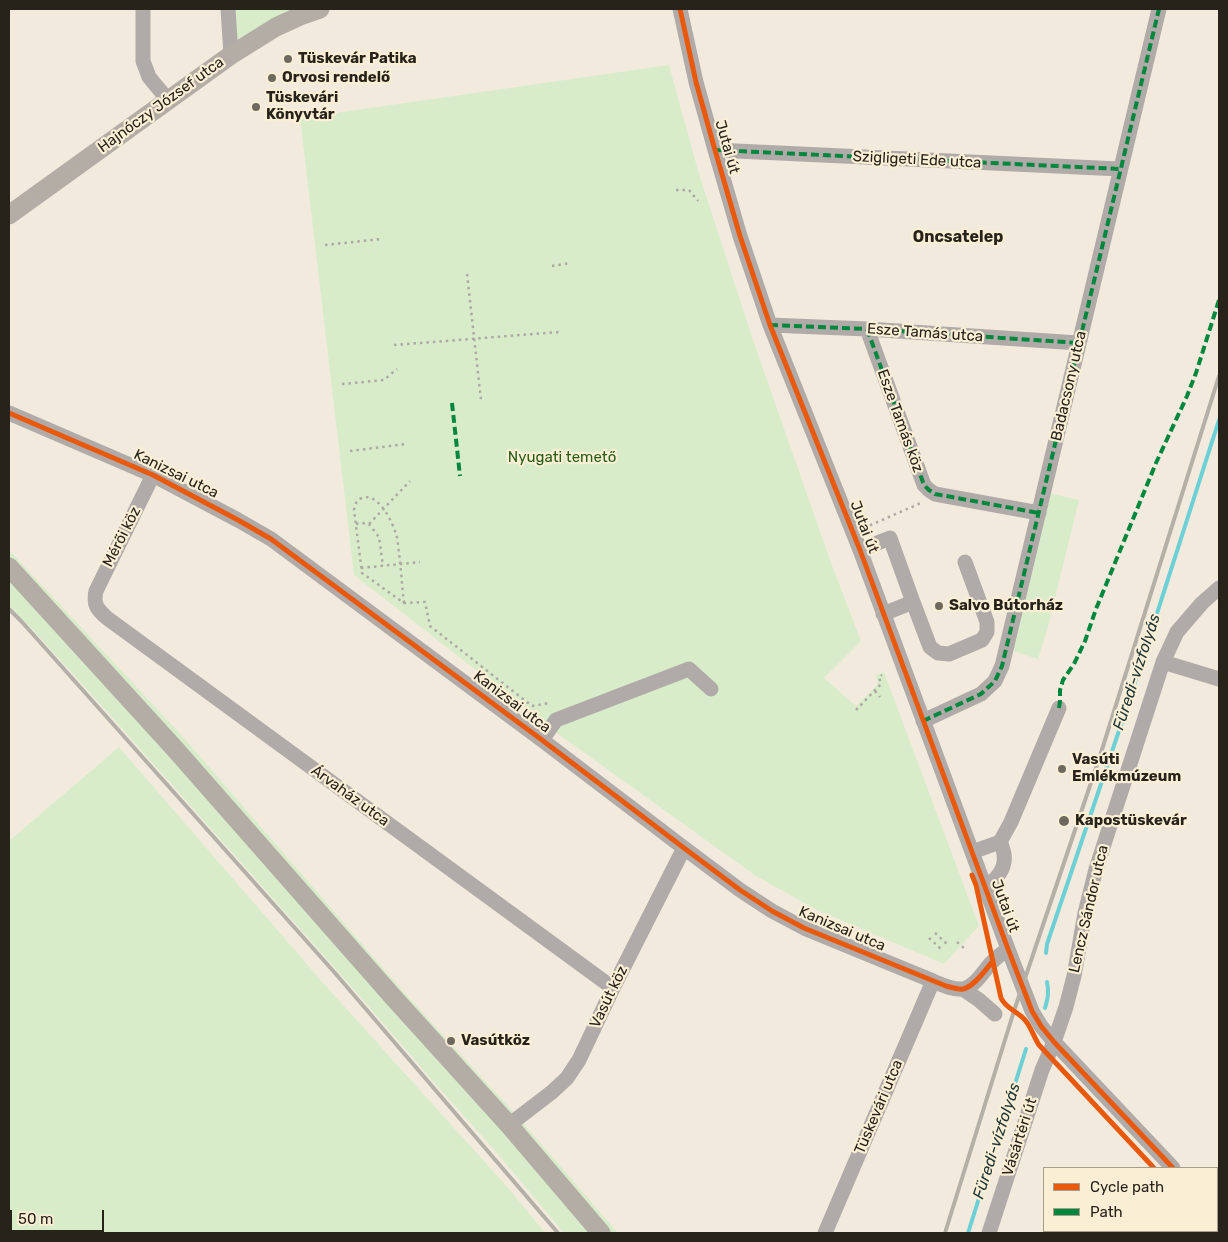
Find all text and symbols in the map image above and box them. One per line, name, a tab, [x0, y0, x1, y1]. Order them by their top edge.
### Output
place label: Tüskevár Patika	[298, 50, 417, 68]
street label: Hajnóczy József utca	[95, 53, 227, 157]
marker: Tüskevár Patika	[282, 53, 294, 65]
place label: Orvosi rendelő	[282, 69, 390, 87]
marker: Orvosi rendelő	[266, 72, 278, 84]
place label: Tüskevári Könyvtár	[266, 89, 338, 124]
marker: Tüskevári Könyvtár	[250, 101, 262, 113]
street label: Jutai út	[711, 118, 743, 176]
street label: Szigligeti Ede utca	[852, 148, 982, 172]
district label: Oncsatelep	[913, 227, 1003, 247]
street label: Esze Tamás utca	[866, 320, 984, 346]
street label: Badacsony utca	[1048, 329, 1090, 443]
street label: Esze Tamás köz	[873, 367, 927, 475]
street label: Kanizsai utca	[131, 446, 221, 502]
park label: Nyugati temető	[508, 449, 616, 467]
street label: Jutai út	[846, 498, 882, 556]
street label: Mérői köz	[99, 504, 145, 570]
place label: Salvo Bútorház	[949, 597, 1063, 615]
marker: Salvo Bútorház	[933, 600, 945, 612]
water label: Füredi-vízfolyás	[1109, 612, 1165, 732]
street label: Kanizsai utca	[470, 667, 554, 737]
place label: Vasúti Emlékmúzeum	[1072, 751, 1181, 786]
street label: Árvaház utca	[307, 762, 393, 830]
marker: Vasúti Emlékmúzeum	[1056, 763, 1068, 775]
place label: Kapostüskevár	[1075, 812, 1187, 830]
marker: Kapostüskevár	[1057, 814, 1071, 828]
street label: Lencz Sándor utca	[1066, 843, 1112, 975]
street label: Jutai út	[987, 877, 1023, 935]
street label: Kanizsai utca	[796, 903, 888, 955]
street label: Vasút köz	[586, 963, 632, 1031]
place label: Vasútköz	[461, 1032, 530, 1050]
marker: Vasútköz	[445, 1035, 457, 1047]
street label: Tüskevári utca	[851, 1057, 907, 1157]
water label: Füredi-vízfolyás	[969, 1081, 1025, 1201]
street label: Vásártéri út	[999, 1096, 1041, 1178]
legend	[1043, 1167, 1218, 1232]
text: Cycle path	[1090, 1178, 1164, 1196]
scale bar	[12, 1200, 106, 1232]
text: Path	[1090, 1203, 1123, 1221]
text: 50 m	[18, 1210, 53, 1228]

